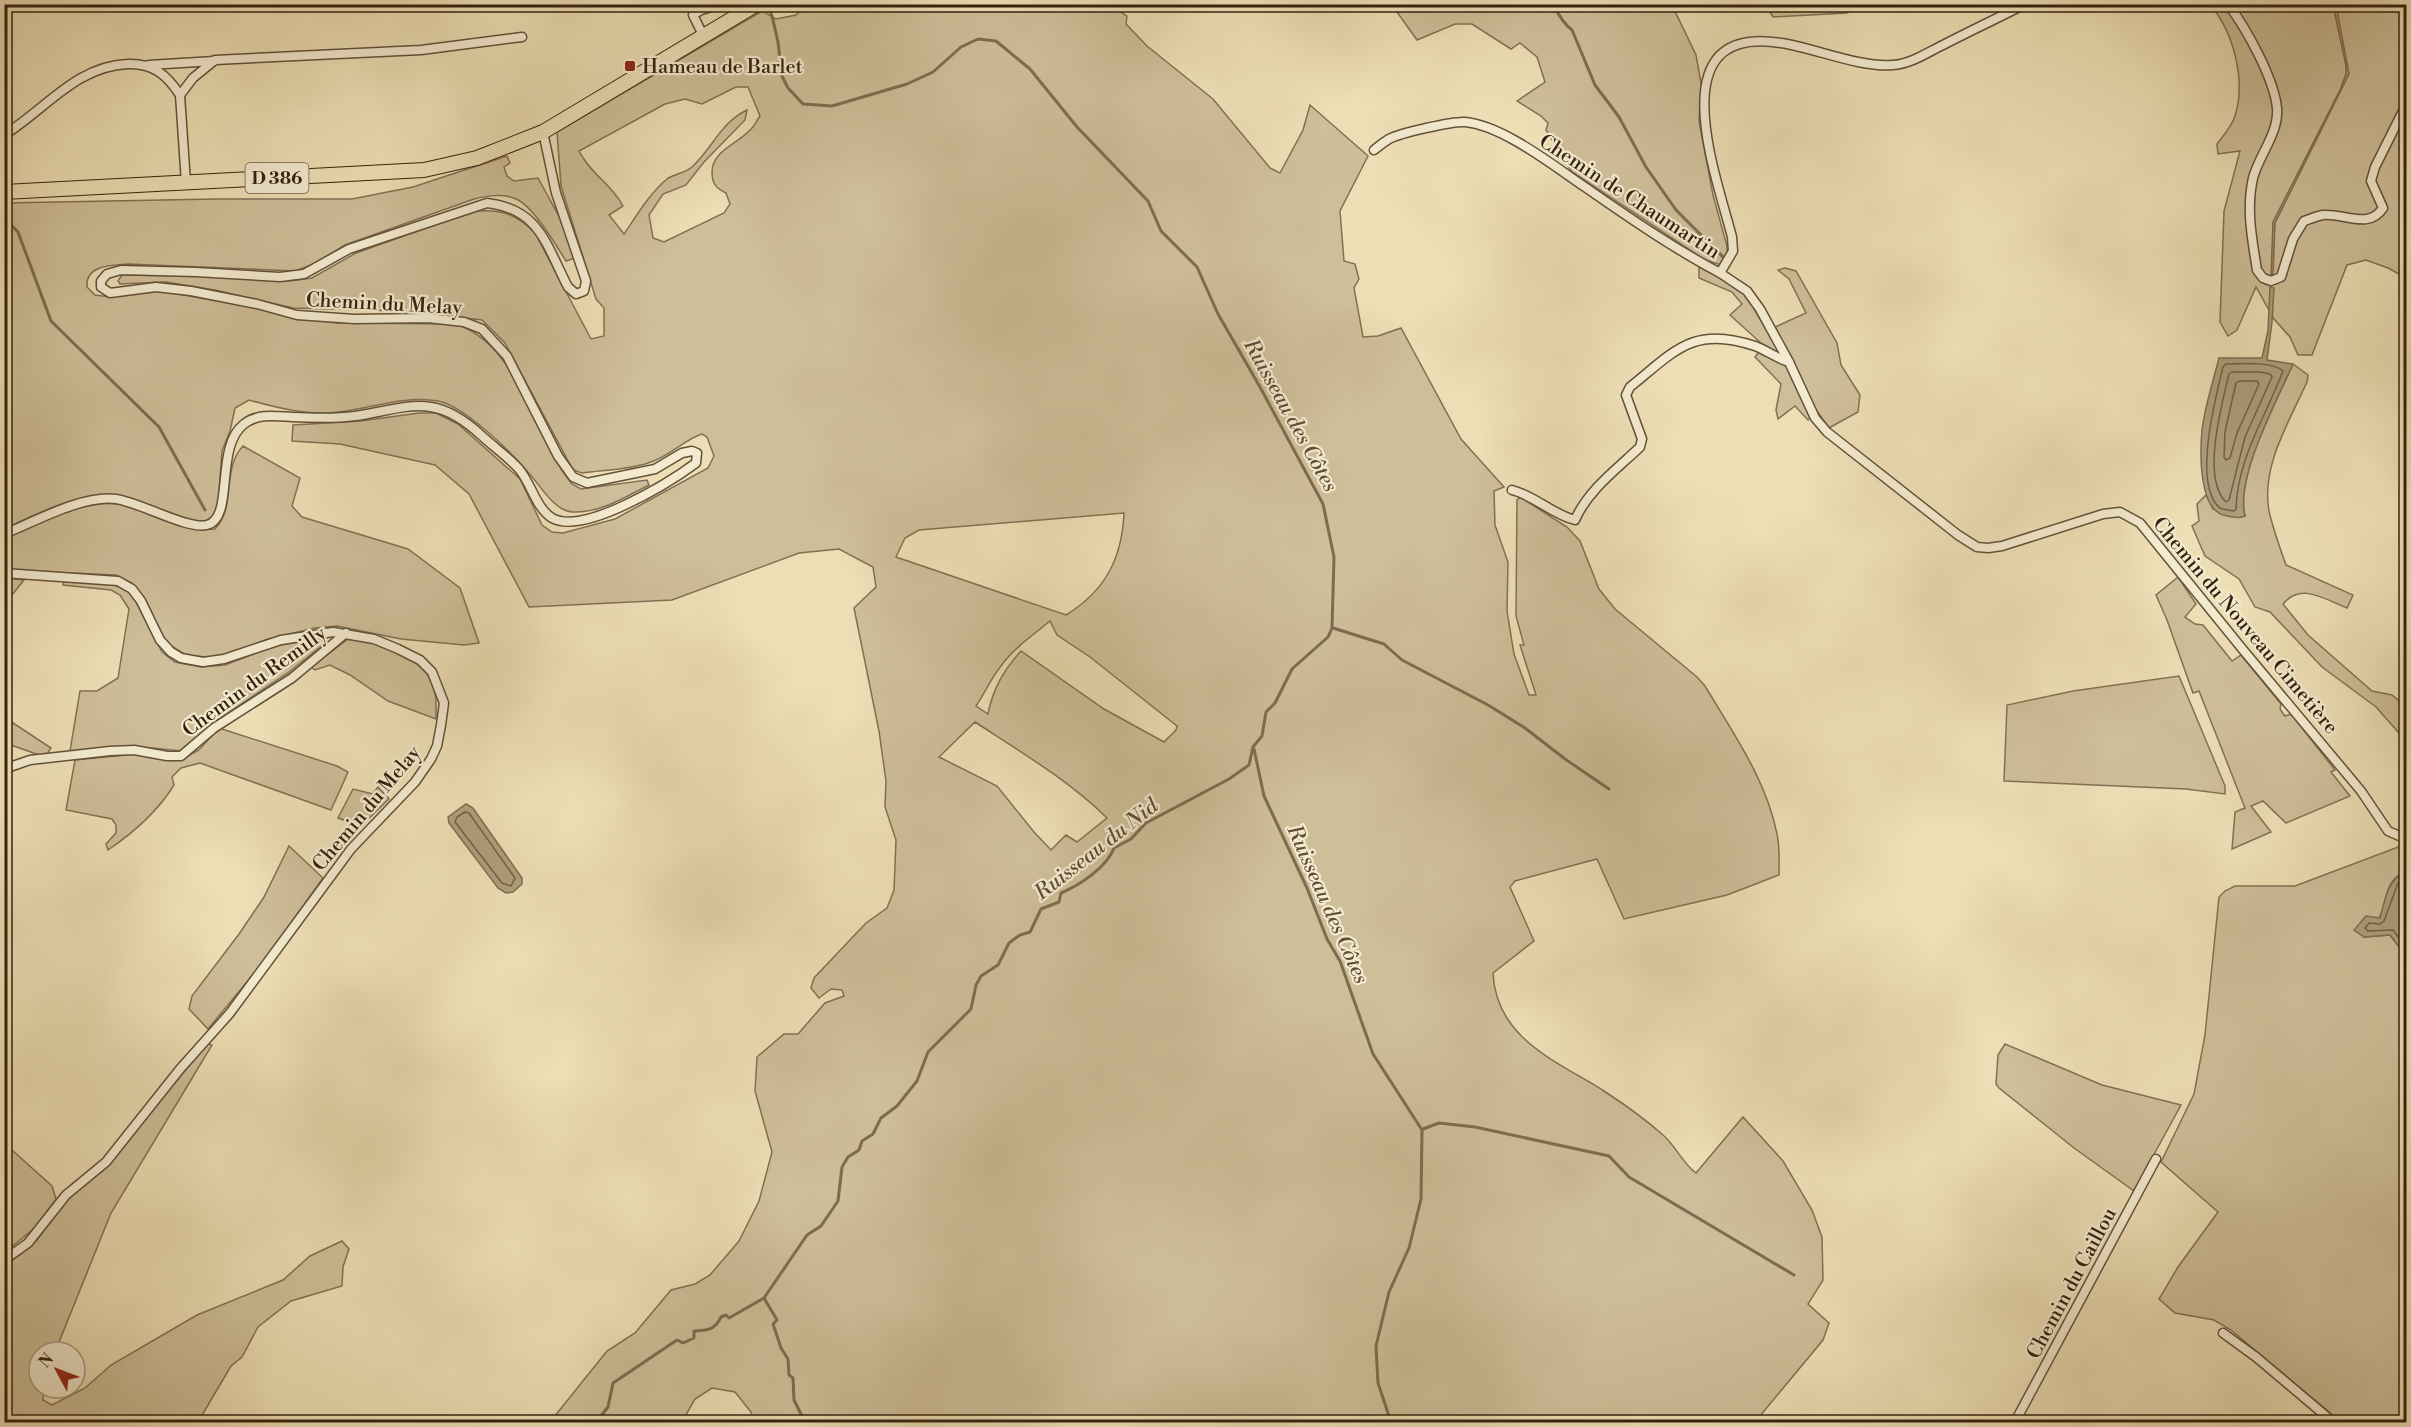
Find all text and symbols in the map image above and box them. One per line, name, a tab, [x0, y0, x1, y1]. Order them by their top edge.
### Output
place label: Hameau de Barlet	[642, 55, 803, 80]
marker: Hameau de Barlet	[623, 59, 637, 73]
street label: Chemin de Chaumartin	[1534, 129, 1725, 265]
road number: D 386	[246, 163, 308, 193]
street label: Chemin du Melay	[305, 288, 463, 321]
water label: Ruisseau des Côtes	[1237, 334, 1343, 497]
street label: Chemin du Nouveau Cimetière	[2147, 512, 2343, 740]
street label: Chemin du Remilly	[178, 621, 332, 743]
street label: Chemin du Melay	[307, 741, 427, 877]
water label: Ruisseau du Nid	[1029, 793, 1165, 907]
water label: Ruisseau des Côtes	[1280, 820, 1374, 988]
street label: Chemin du Caillou	[2022, 1203, 2123, 1364]
north arrow	[27, 1340, 87, 1400]
text: N	[35, 1349, 58, 1372]

